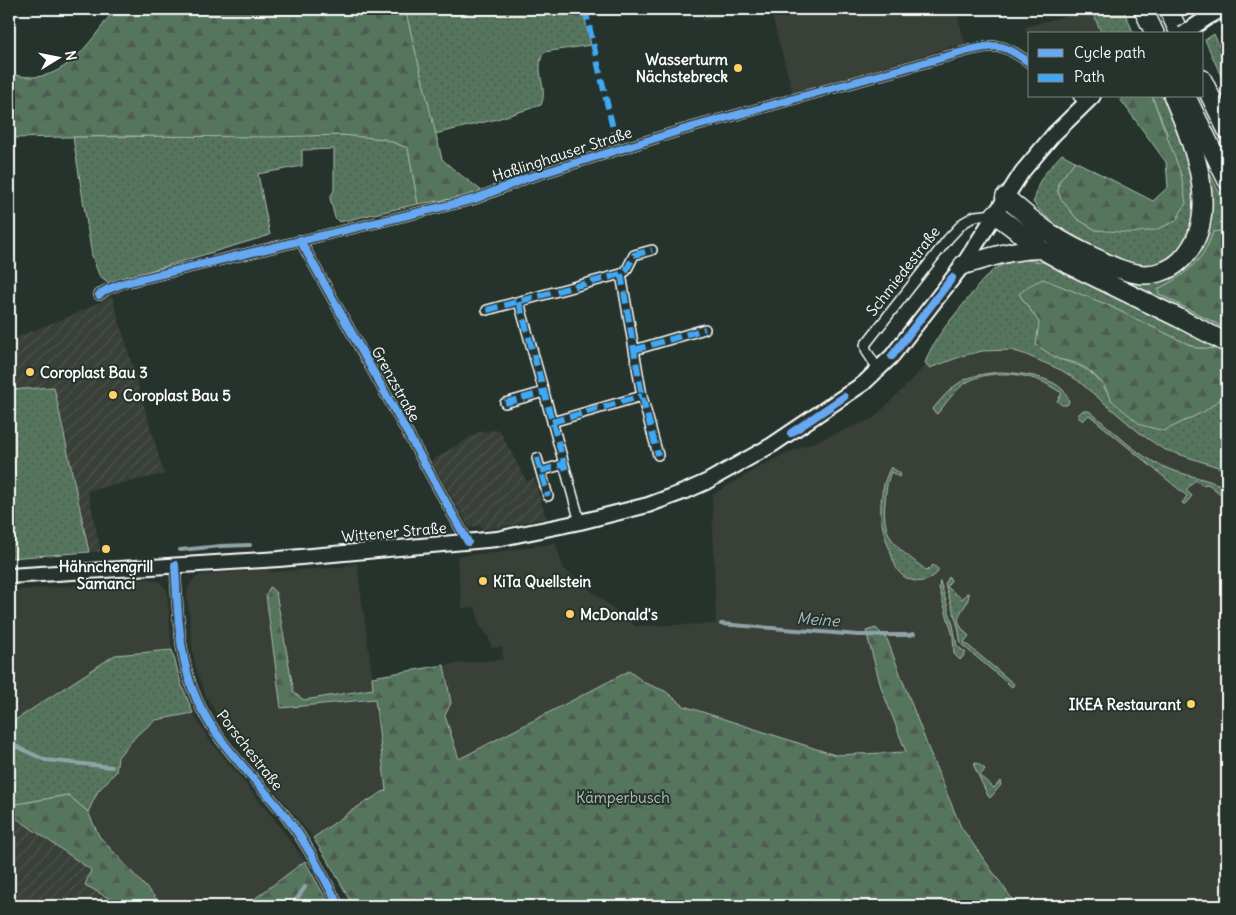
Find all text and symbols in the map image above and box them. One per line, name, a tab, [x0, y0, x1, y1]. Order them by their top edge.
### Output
north arrow	[32, 32, 82, 82]
legend	[1028, 32, 1204, 98]
text: Cycle path	[1074, 43, 1146, 62]
text: N	[61, 49, 81, 62]
place label: Wasserturm Nächstebreck	[636, 50, 728, 86]
marker: Wasserturm Nächstebreck	[732, 62, 744, 74]
text: Path	[1074, 67, 1105, 86]
street label: Haßlinghauser Straße	[490, 122, 634, 186]
street label: Schmiedestraße	[862, 222, 944, 320]
street label: Grenzstraße	[368, 343, 424, 425]
place label: Coroplast Bau 3	[40, 363, 148, 383]
marker: Coroplast Bau 3	[24, 366, 36, 378]
place label: Coroplast Bau 5	[123, 386, 231, 406]
marker: Coroplast Bau 5	[107, 389, 119, 401]
street label: Wittener Straße	[341, 518, 447, 546]
marker: Hähnchengrill Samanci	[100, 543, 112, 555]
place label: Hähnchengrill Samanci	[59, 557, 153, 593]
place label: KiTa Quellstein	[493, 572, 592, 591]
marker: KiTa Quellstein	[477, 575, 489, 587]
place label: McDonald's	[580, 605, 658, 624]
marker: McDonald's	[564, 608, 576, 620]
water label: Meine	[796, 608, 841, 631]
place label: IKEA Restaurant	[1069, 695, 1182, 714]
marker: IKEA Restaurant	[1185, 698, 1197, 710]
street label: Porschestraße	[213, 706, 287, 794]
park label: Kämperbusch	[576, 788, 670, 807]

